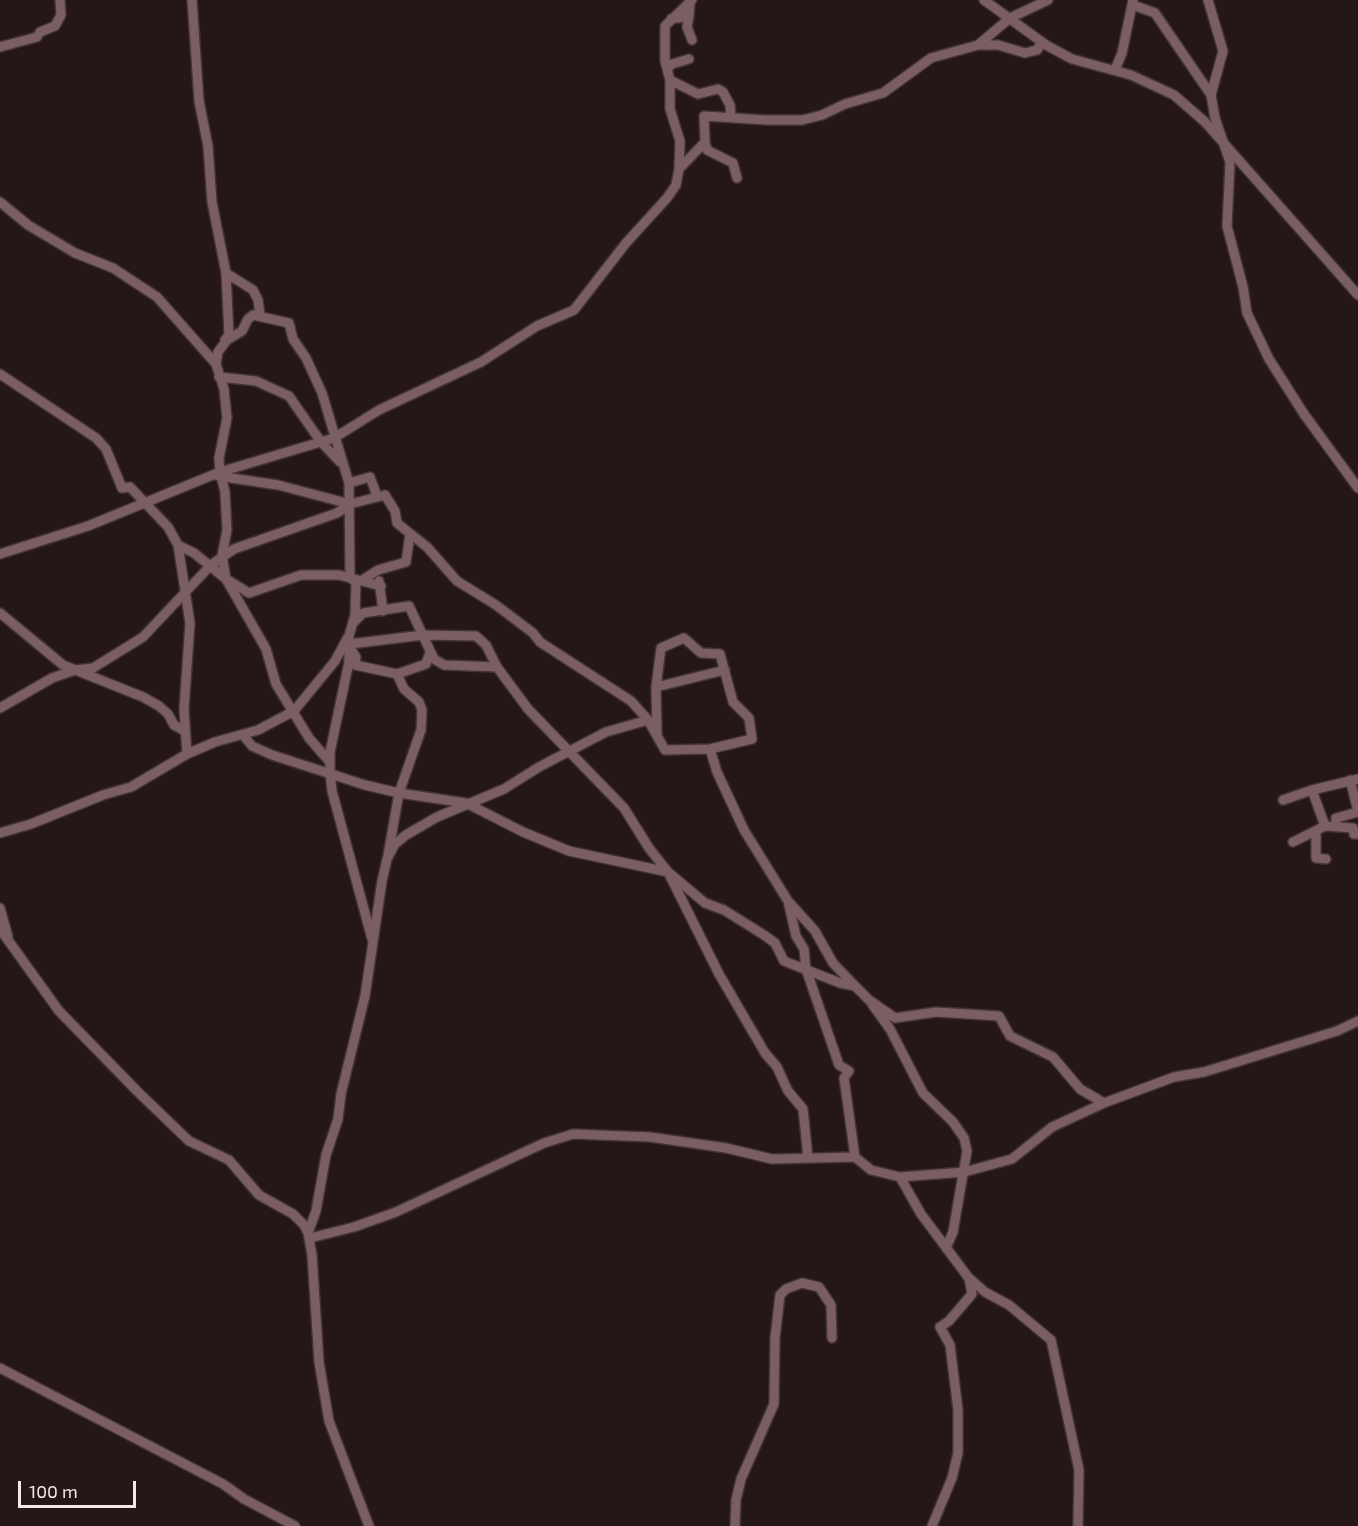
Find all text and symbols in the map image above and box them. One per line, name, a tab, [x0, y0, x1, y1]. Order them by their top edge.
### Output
scale bar	[21, 1469, 140, 1507]
text: 100 m	[29, 1480, 78, 1502]

